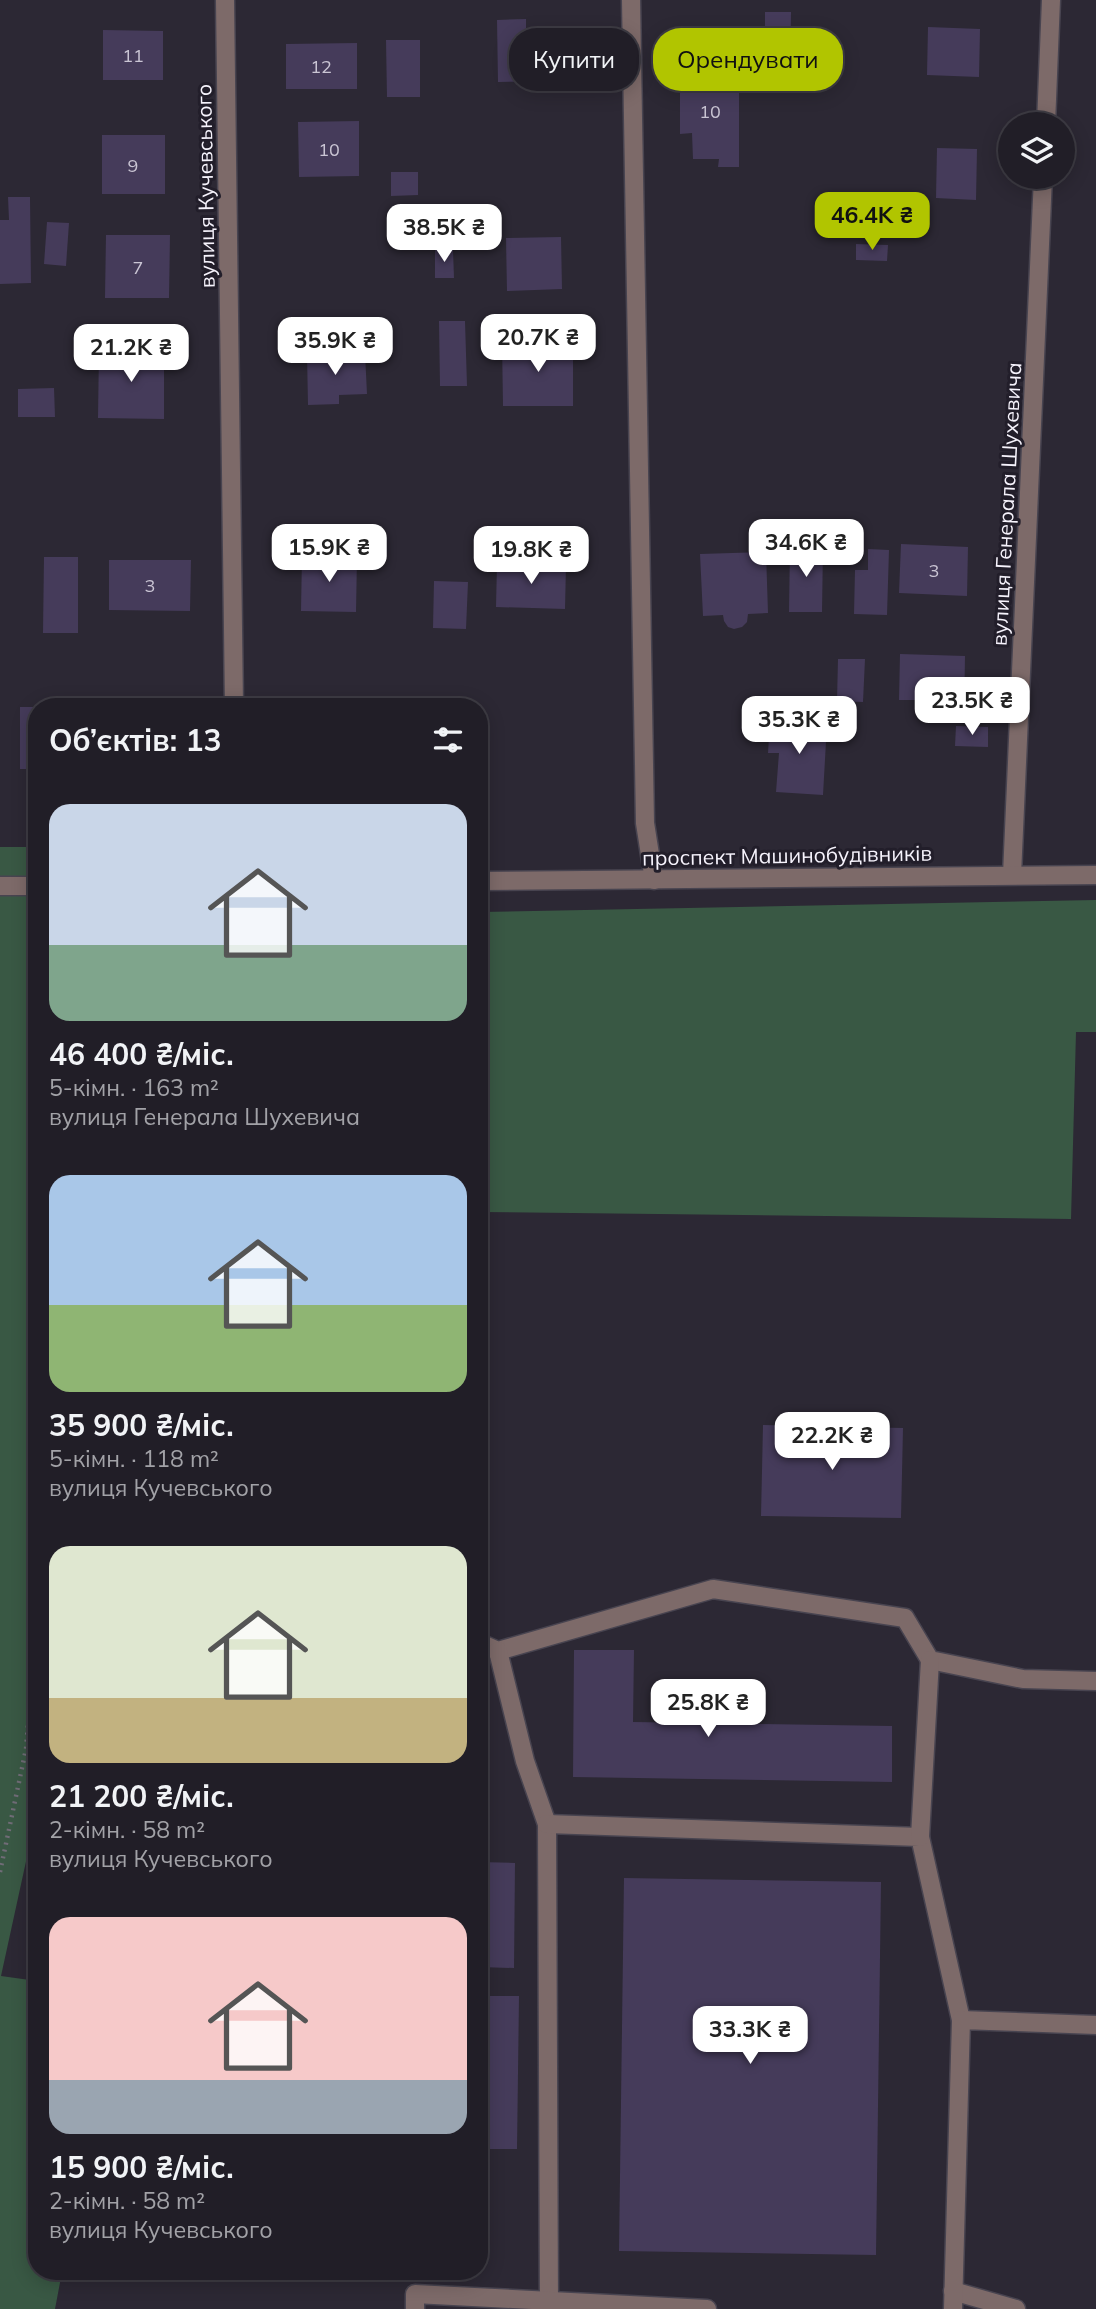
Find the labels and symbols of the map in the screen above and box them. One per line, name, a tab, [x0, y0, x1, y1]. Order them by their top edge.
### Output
house number: 11	[122, 44, 144, 67]
house number: 12	[310, 55, 332, 78]
street label: вулиця Кучевського	[190, 84, 220, 288]
house number: 10	[699, 100, 721, 123]
house number: 10	[318, 138, 340, 161]
house number: 9	[128, 154, 138, 177]
pin: 46.4K ₴	[807, 192, 937, 252]
pin: 38.5K ₴	[379, 204, 509, 264]
house number: 7	[133, 256, 143, 279]
pin: 20.7K ₴	[473, 314, 603, 374]
pin: 35.9K ₴	[270, 318, 400, 377]
pin: 21.2K ₴	[66, 324, 196, 384]
street label: вулиця Генерала Шухевича	[986, 362, 1026, 646]
pin: 34.6K ₴	[741, 520, 871, 579]
pin: 15.9K ₴	[264, 524, 394, 584]
pin: 19.8K ₴	[466, 526, 596, 586]
house number: 3	[929, 559, 939, 582]
house number: 3	[145, 574, 155, 597]
pin: 23.5K ₴	[907, 678, 1037, 737]
pin: 35.3K ₴	[734, 696, 864, 756]
street label: проспект Машинобудівників	[642, 839, 932, 871]
pin: 22.2K ₴	[767, 1412, 897, 1472]
pin: 25.8K ₴	[643, 1680, 773, 1739]
pin: 33.3K ₴	[685, 2007, 815, 2066]

